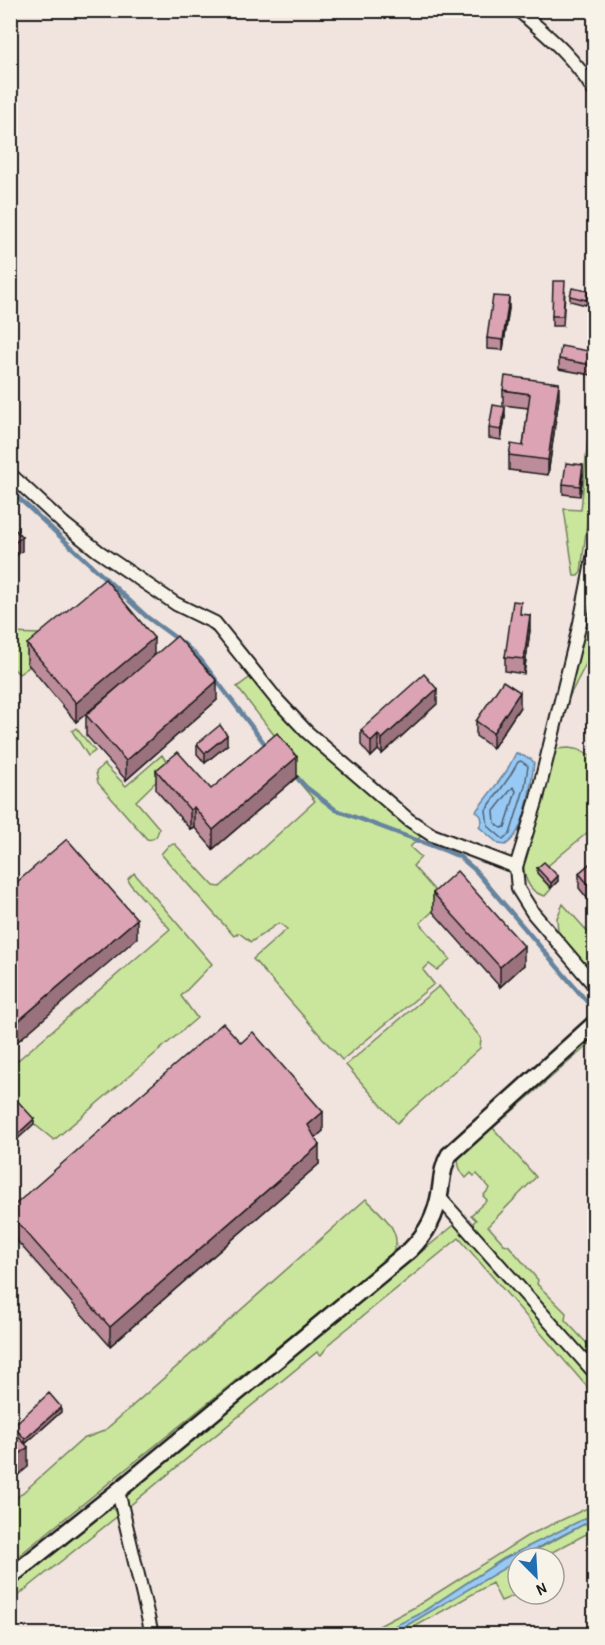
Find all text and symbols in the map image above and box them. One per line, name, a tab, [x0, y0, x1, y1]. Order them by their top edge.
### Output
north arrow	[506, 1546, 566, 1606]
text: N	[533, 1578, 550, 1602]

